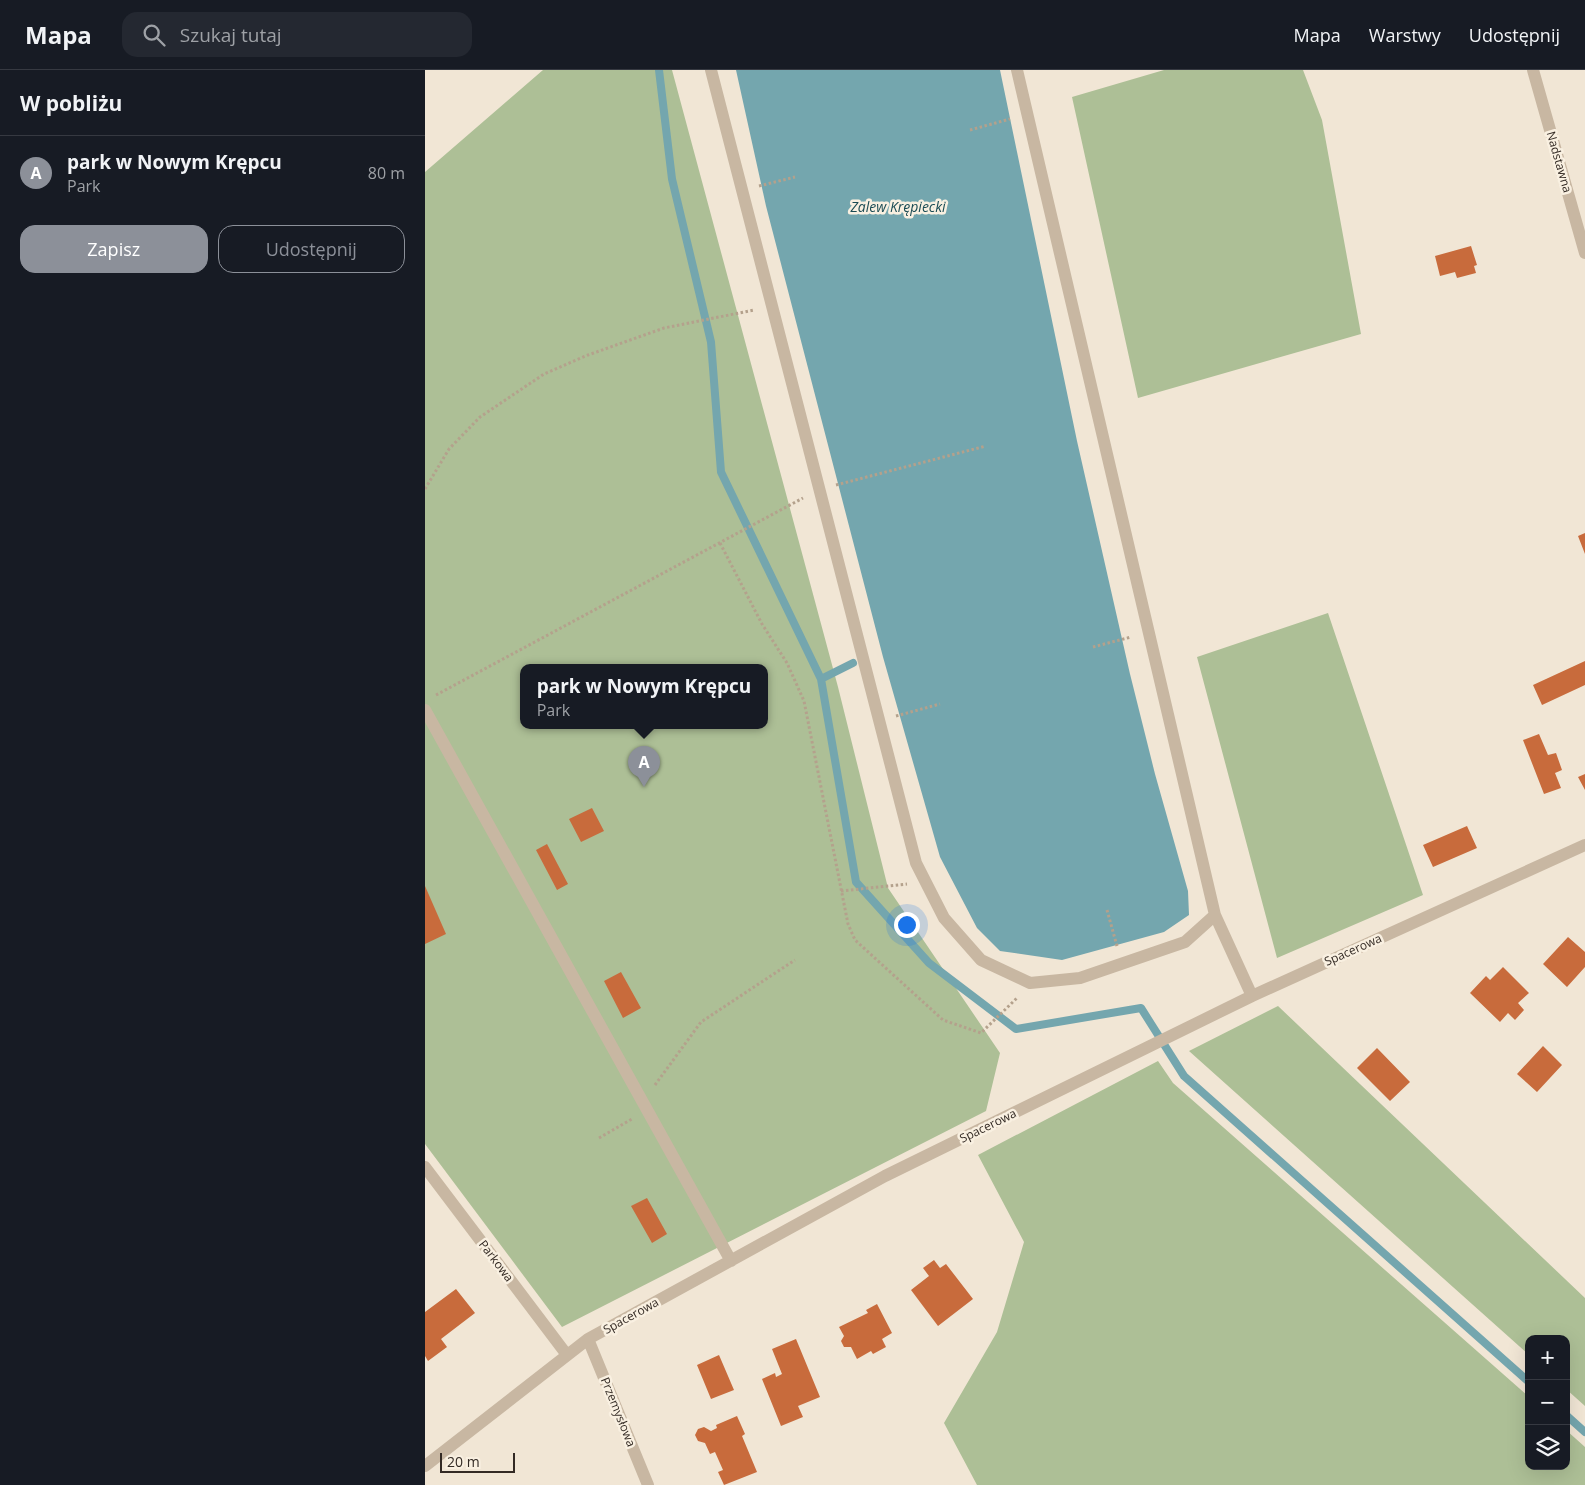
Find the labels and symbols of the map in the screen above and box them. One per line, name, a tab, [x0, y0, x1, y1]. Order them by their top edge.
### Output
street label: Nadstawna	[1543, 129, 1576, 195]
water label: Zalew Krępiecki	[849, 197, 946, 216]
pin: A	[628, 746, 660, 787]
your location	[894, 912, 920, 938]
street label: Spacerowa	[1321, 929, 1384, 970]
street label: Spacerowa	[957, 1105, 1019, 1147]
street label: Parkowa	[475, 1236, 518, 1285]
street label: Spacerowa	[600, 1293, 662, 1338]
street label: Przemysłowa	[597, 1375, 640, 1449]
scale bar	[440, 1450, 515, 1473]

